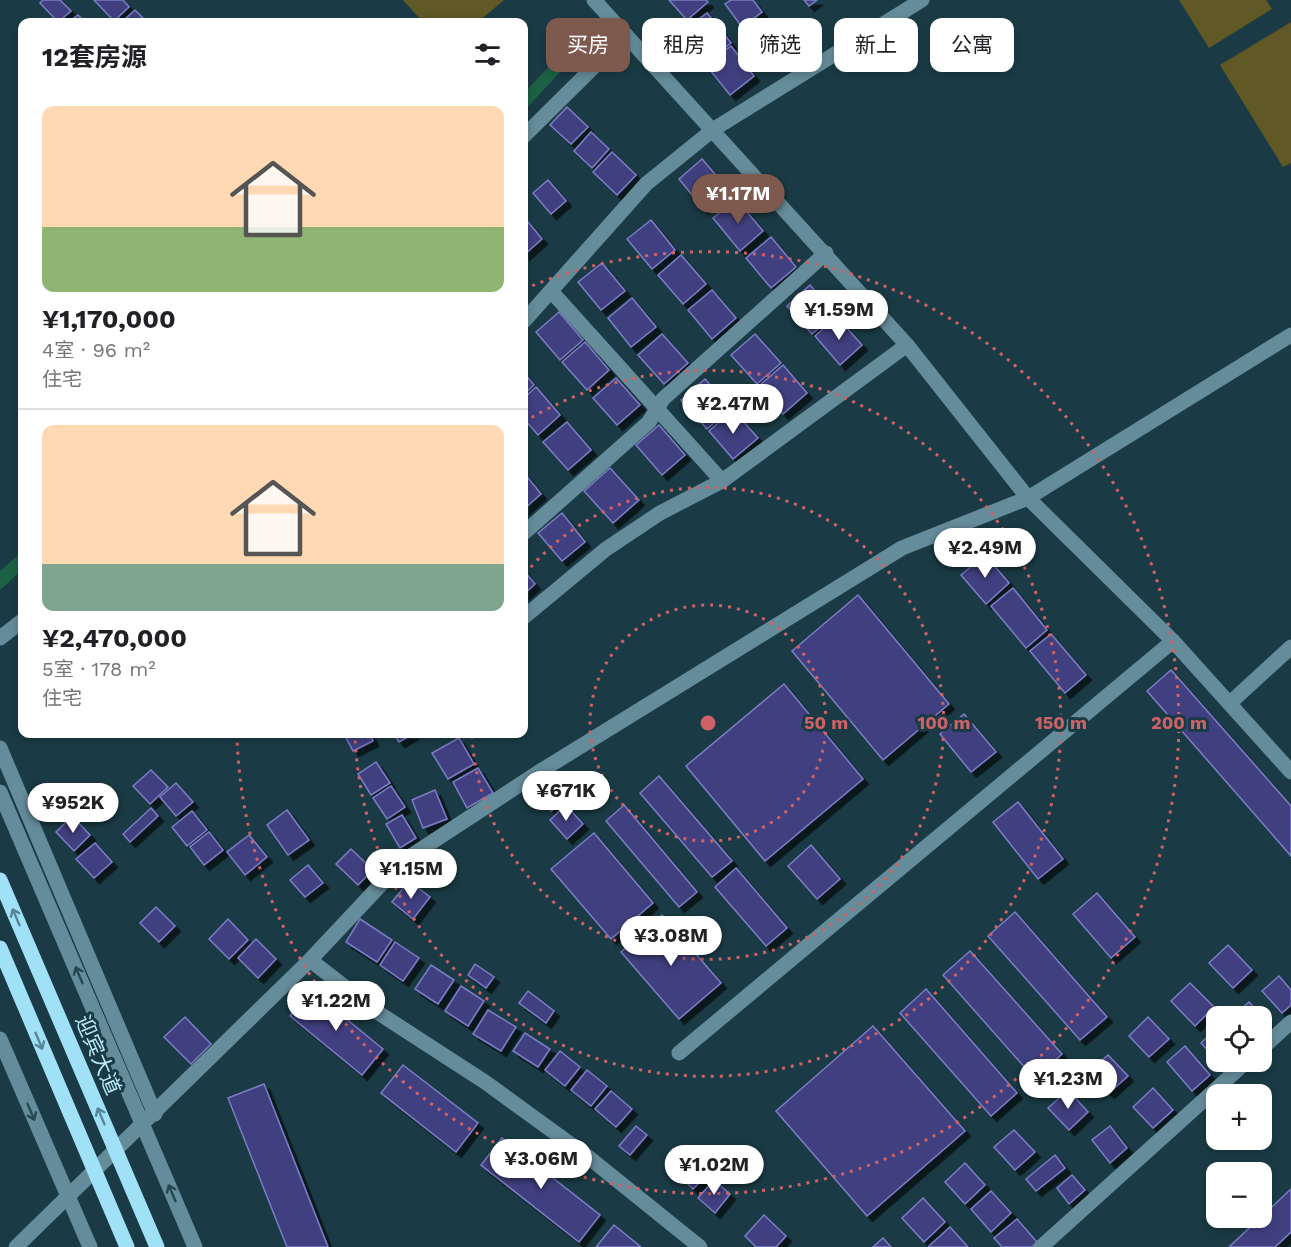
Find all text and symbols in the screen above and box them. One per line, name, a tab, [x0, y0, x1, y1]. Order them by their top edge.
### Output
chip: 买房	[546, 18, 630, 72]
chip: 租房	[642, 18, 726, 72]
chip: 筛选	[738, 18, 822, 72]
chip: 新上	[834, 18, 918, 72]
chip: 公寓	[930, 18, 1014, 72]
icon: filters	[471, 38, 504, 71]
text: 12套房源	[42, 42, 147, 72]
icon: home	[219, 145, 327, 253]
pin: ¥1.17M	[689, 174, 787, 225]
text: ¥1.17M	[706, 181, 770, 205]
pin: ¥1.59M	[790, 290, 888, 341]
text: ¥1.59M	[804, 297, 874, 321]
text: ¥1,170,000	[42, 304, 176, 334]
text: 4室 · 96 m²	[42, 338, 150, 362]
text: 住宅	[42, 367, 82, 391]
pin: ¥2.47M	[684, 384, 782, 435]
text: ¥2.47M	[696, 391, 770, 415]
icon: home	[219, 464, 327, 572]
pin: ¥2.49M	[936, 528, 1034, 579]
text: ¥2.49M	[948, 535, 1022, 559]
text: ¥2,470,000	[42, 623, 187, 653]
text: 5室 · 178 m²	[42, 657, 156, 681]
text: 住宅	[42, 686, 82, 710]
text: 50 m	[804, 712, 848, 733]
text: 100 m	[917, 712, 971, 733]
text: 150 m	[1035, 712, 1087, 733]
text: 200 m	[1151, 712, 1207, 733]
centre of rings	[698, 713, 718, 733]
pin: ¥671K	[524, 771, 608, 822]
text: ¥671K	[536, 778, 596, 802]
pin: ¥952K	[31, 783, 115, 834]
text: ¥952K	[42, 790, 104, 814]
pin: ¥1.15M	[362, 849, 460, 900]
text: ¥1.15M	[379, 856, 443, 880]
one-way arrow	[10, 909, 21, 927]
pin: ¥3.08M	[622, 916, 720, 967]
text: ¥3.08M	[634, 923, 708, 947]
one-way arrow	[72, 967, 84, 985]
pin: ¥1.22M	[287, 981, 385, 1032]
text: ¥1.22M	[301, 988, 371, 1012]
map controls	[1206, 1006, 1272, 1228]
button: locate	[1206, 1006, 1272, 1072]
street label: 迎宾大道	[71, 1011, 126, 1098]
one-way arrow	[34, 1031, 45, 1050]
pin: ¥1.23M	[1019, 1059, 1117, 1110]
text: ¥1.23M	[1033, 1066, 1103, 1090]
button: +	[1206, 1084, 1272, 1150]
one-way arrow	[26, 1102, 38, 1120]
one-way arrow	[95, 1107, 106, 1126]
pin: ¥3.06M	[492, 1139, 590, 1190]
pin: ¥1.02M	[665, 1145, 763, 1196]
text: ¥3.06M	[504, 1146, 578, 1170]
text: ¥1.02M	[679, 1152, 749, 1176]
button: −	[1206, 1162, 1272, 1228]
one-way arrow	[166, 1185, 177, 1203]

